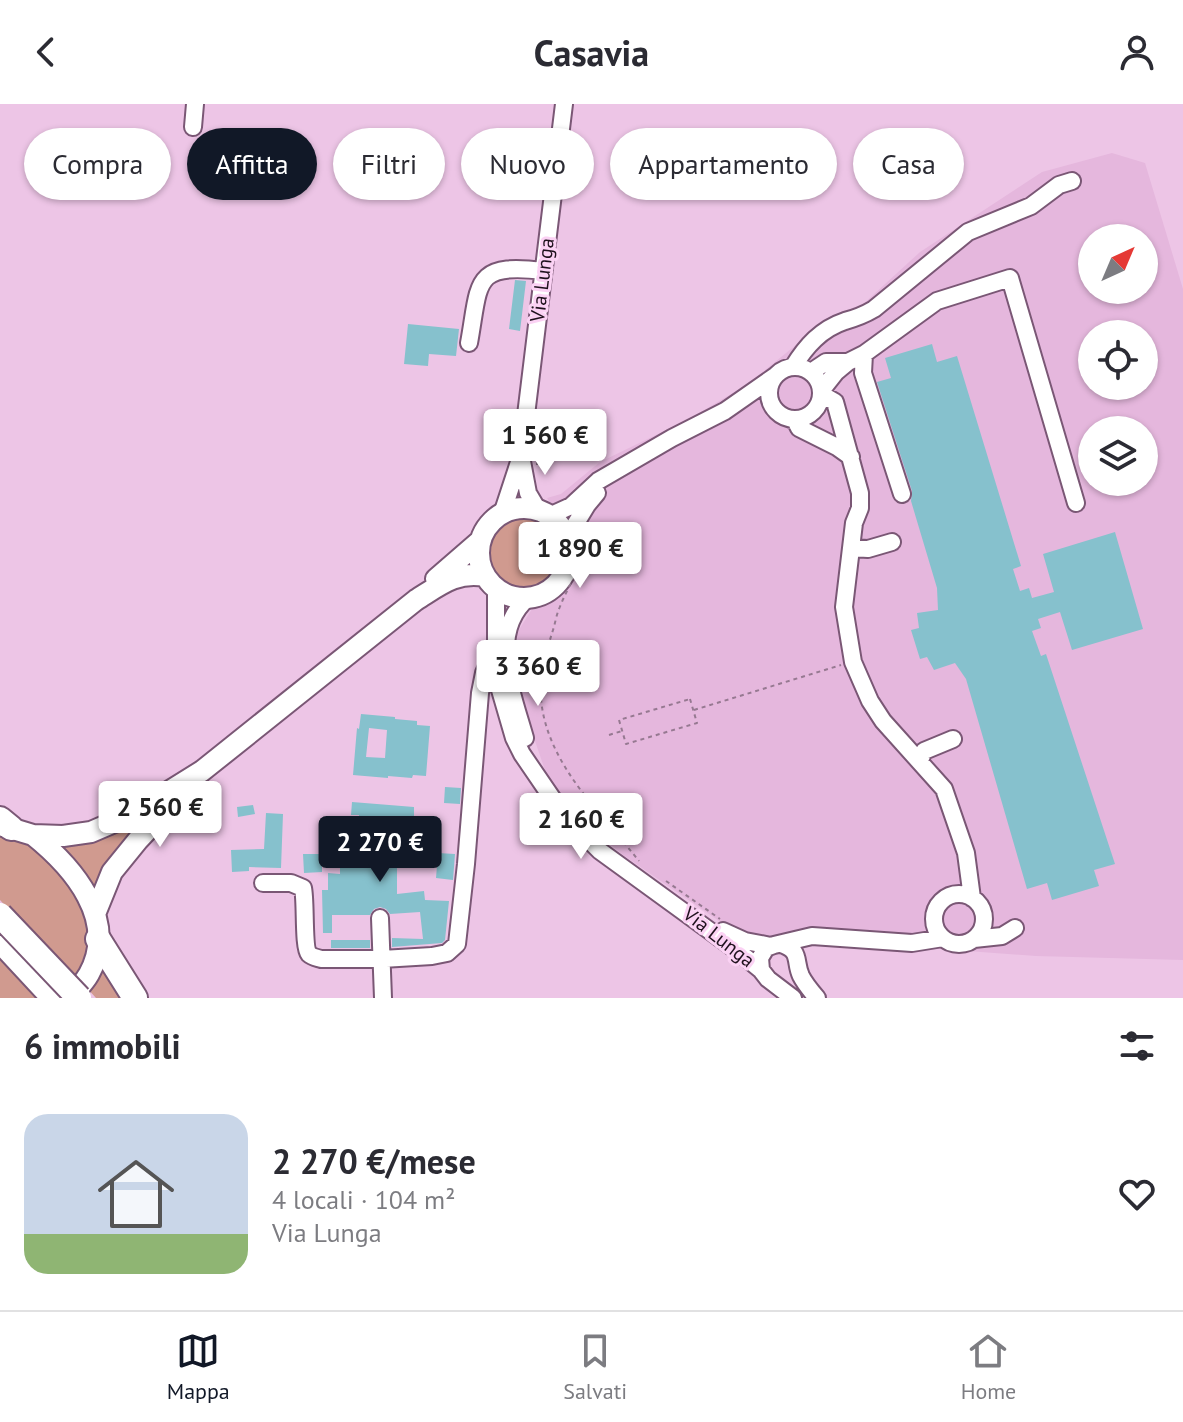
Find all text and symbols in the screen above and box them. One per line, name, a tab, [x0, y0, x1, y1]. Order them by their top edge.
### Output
text: Casavia	[534, 29, 649, 76]
icon: back	[24, 30, 68, 74]
icon: person	[1115, 30, 1159, 74]
chip: Compra	[24, 128, 171, 200]
chip: Affitta	[187, 128, 317, 200]
chip: Filtri	[333, 128, 445, 200]
chip: Nuovo	[461, 128, 594, 200]
chip: Appartamento	[610, 128, 837, 200]
chip: Casa	[853, 128, 964, 200]
north arrow	[1078, 224, 1158, 304]
map controls	[1078, 224, 1158, 496]
street label: Via Lunga	[524, 237, 560, 324]
button: locate	[1078, 320, 1158, 400]
pin: 1 560 €	[471, 409, 619, 477]
button: layers	[1078, 416, 1158, 496]
text: 1 560 €	[502, 418, 588, 451]
pin: 1 890 €	[506, 522, 654, 590]
text: 1 890 €	[537, 531, 623, 564]
pin: 3 360 €	[464, 640, 612, 708]
text: 3 360 €	[495, 649, 581, 682]
pin: 2 560 €	[86, 781, 234, 849]
text: 2 560 €	[117, 790, 203, 823]
pin: 2 160 €	[507, 793, 655, 861]
text: 2 160 €	[538, 802, 624, 835]
pin: 2 270 €	[306, 816, 454, 884]
text: 2 270 €	[337, 825, 423, 858]
street label: Via Lunga	[677, 900, 760, 973]
text: 6 immobili	[24, 1024, 181, 1068]
icon: filters	[1115, 1024, 1159, 1068]
text: 2 270 €/mese	[272, 1139, 476, 1183]
icon: home	[88, 1146, 184, 1242]
icon: heart	[1115, 1172, 1159, 1216]
text: 4 locali · 104 m²	[272, 1183, 455, 1216]
text: Via Lunga	[272, 1216, 382, 1249]
tab: Mappa	[167, 1329, 230, 1405]
tab: Salvati	[563, 1329, 627, 1405]
tab: Home	[961, 1329, 1016, 1405]

